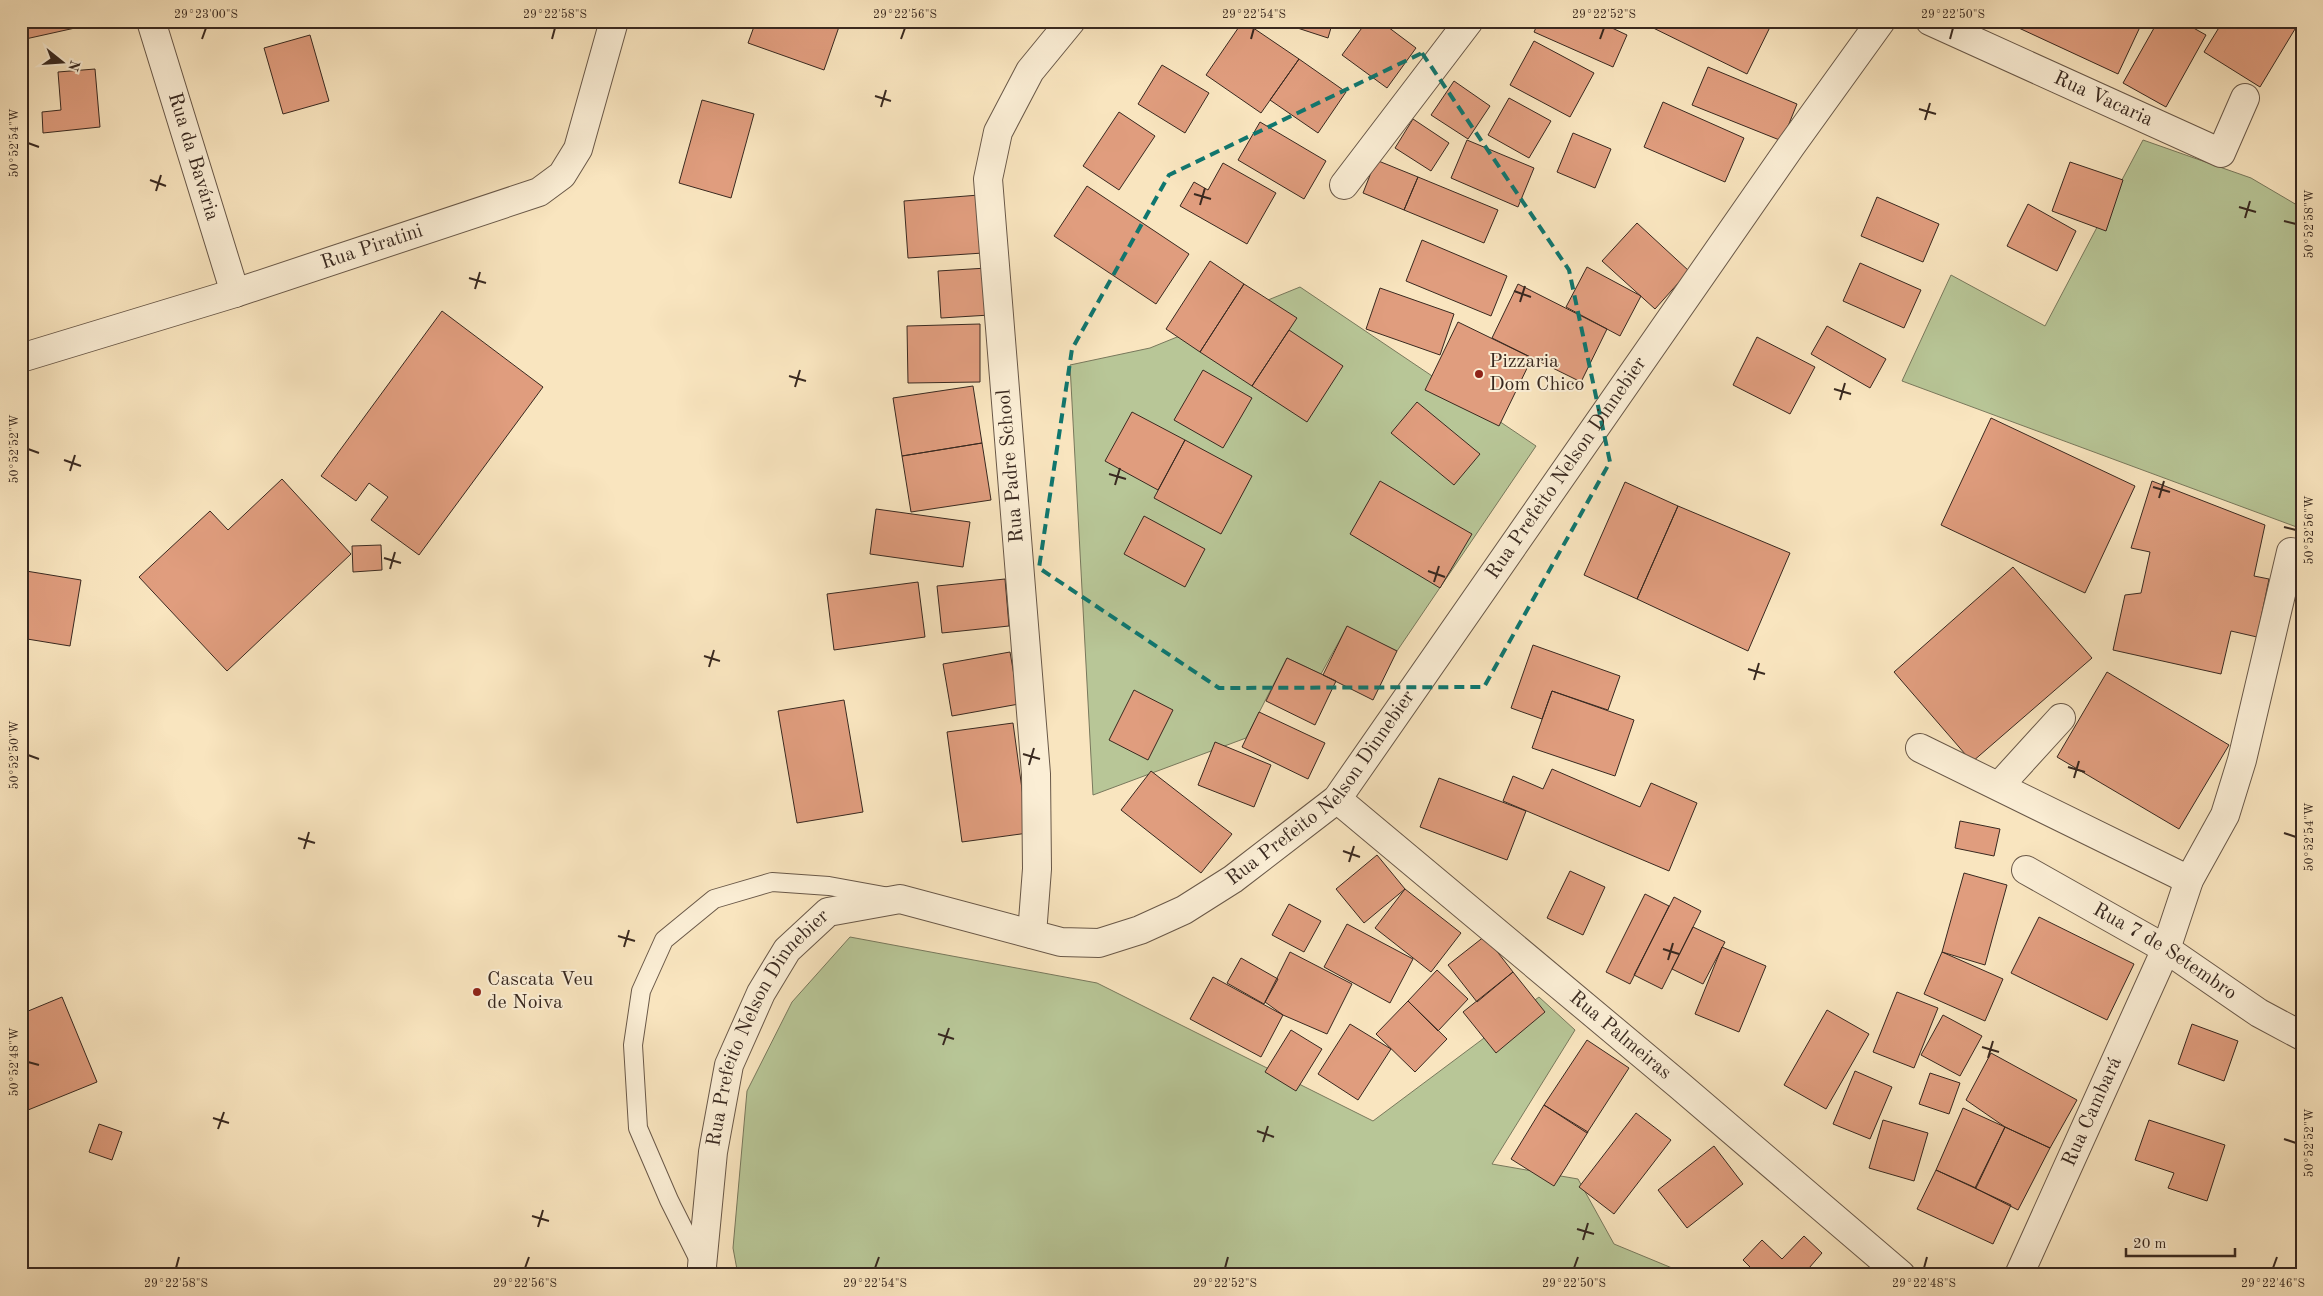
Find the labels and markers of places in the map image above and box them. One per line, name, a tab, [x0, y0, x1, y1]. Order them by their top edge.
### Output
place label: Pizzaria Dom Chico	[1489, 352, 1584, 395]
marker: Pizzaria Dom Chico	[1473, 368, 1485, 380]
place label: Cascata Veu de Noiva	[487, 970, 594, 1013]
marker: Cascata Veu de Noiva	[471, 986, 483, 998]

